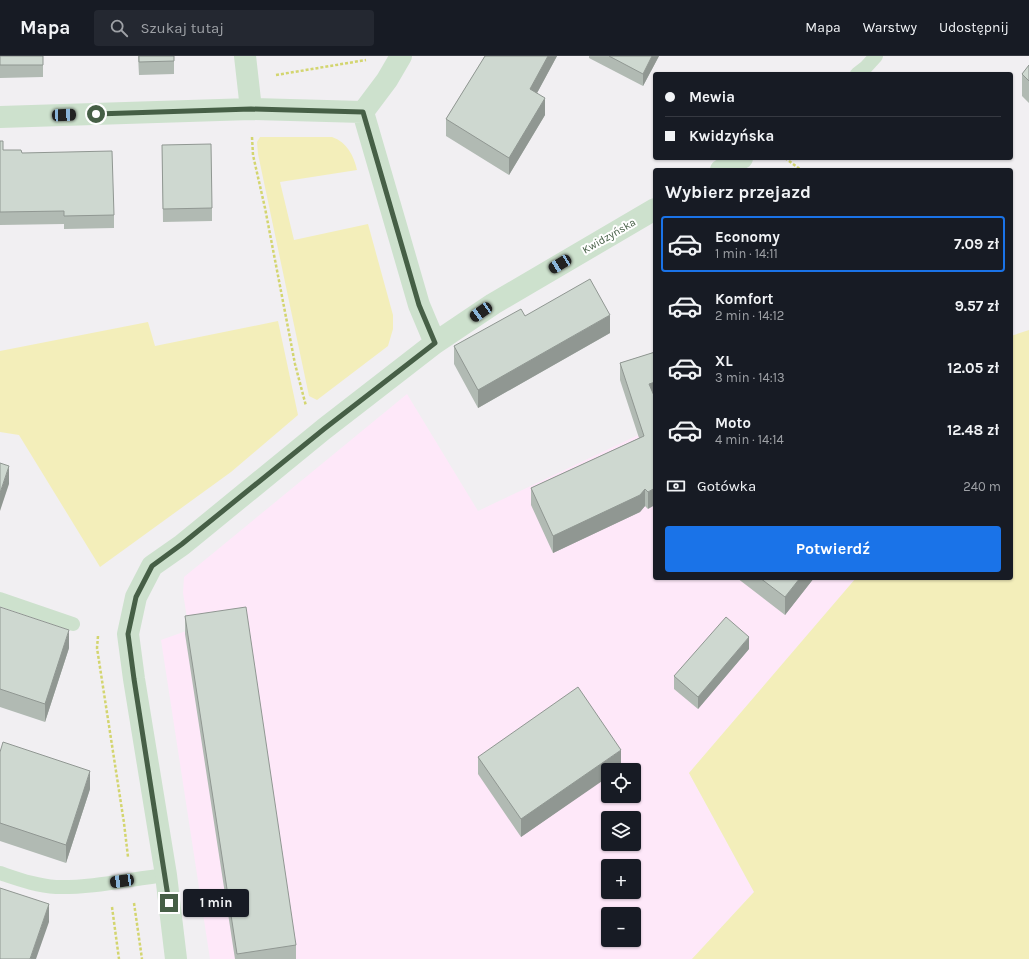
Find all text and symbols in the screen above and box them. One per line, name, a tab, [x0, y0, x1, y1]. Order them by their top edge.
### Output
search box	[94, 10, 374, 46]
text: Mapa	[20, 17, 70, 39]
icon: search	[108, 17, 130, 39]
text: Szukaj tutaj	[140, 19, 224, 37]
text: Mapa	[805, 19, 841, 36]
text: Warstwy	[863, 19, 917, 36]
text: Udostępnij	[939, 19, 1009, 36]
text: Mewia	[689, 88, 735, 106]
route start	[87, 105, 105, 123]
car	[52, 109, 76, 121]
text: Kwidzyńska	[689, 127, 774, 145]
text: Wybierz przejazd	[665, 181, 811, 203]
street label: Kwidzyńska	[580, 216, 638, 256]
icon: car	[667, 226, 703, 262]
text: Economy	[715, 228, 780, 246]
text: 7.09 zł	[954, 235, 999, 253]
text: 1 min · 14:11	[715, 246, 778, 261]
car	[547, 253, 573, 275]
icon: car	[667, 288, 703, 324]
text: Komfort	[715, 290, 773, 308]
text: 9.57 zł	[955, 297, 999, 315]
car	[468, 300, 494, 324]
text: 2 min · 14:12	[715, 308, 784, 323]
icon: car	[667, 350, 703, 386]
text: XL	[715, 352, 733, 370]
text: 12.05 zł	[947, 359, 999, 377]
text: 3 min · 14:13	[715, 370, 785, 385]
icon: car	[667, 412, 703, 448]
text: Moto	[715, 414, 751, 432]
text: 12.48 zł	[947, 421, 999, 439]
text: 4 min · 14:14	[715, 432, 784, 447]
icon: cash	[665, 475, 687, 497]
text: Gotówka	[697, 477, 756, 495]
text: 240 m	[963, 479, 1001, 494]
button: Potwierdź	[665, 526, 1001, 572]
map controls	[601, 763, 641, 947]
button: locate	[601, 763, 641, 803]
button: layers	[601, 811, 641, 851]
button: +	[601, 859, 641, 899]
car	[109, 873, 135, 889]
callout: 1 min	[183, 889, 249, 917]
route end	[160, 894, 178, 912]
text: 1 min	[200, 895, 232, 910]
button: −	[601, 907, 641, 947]

